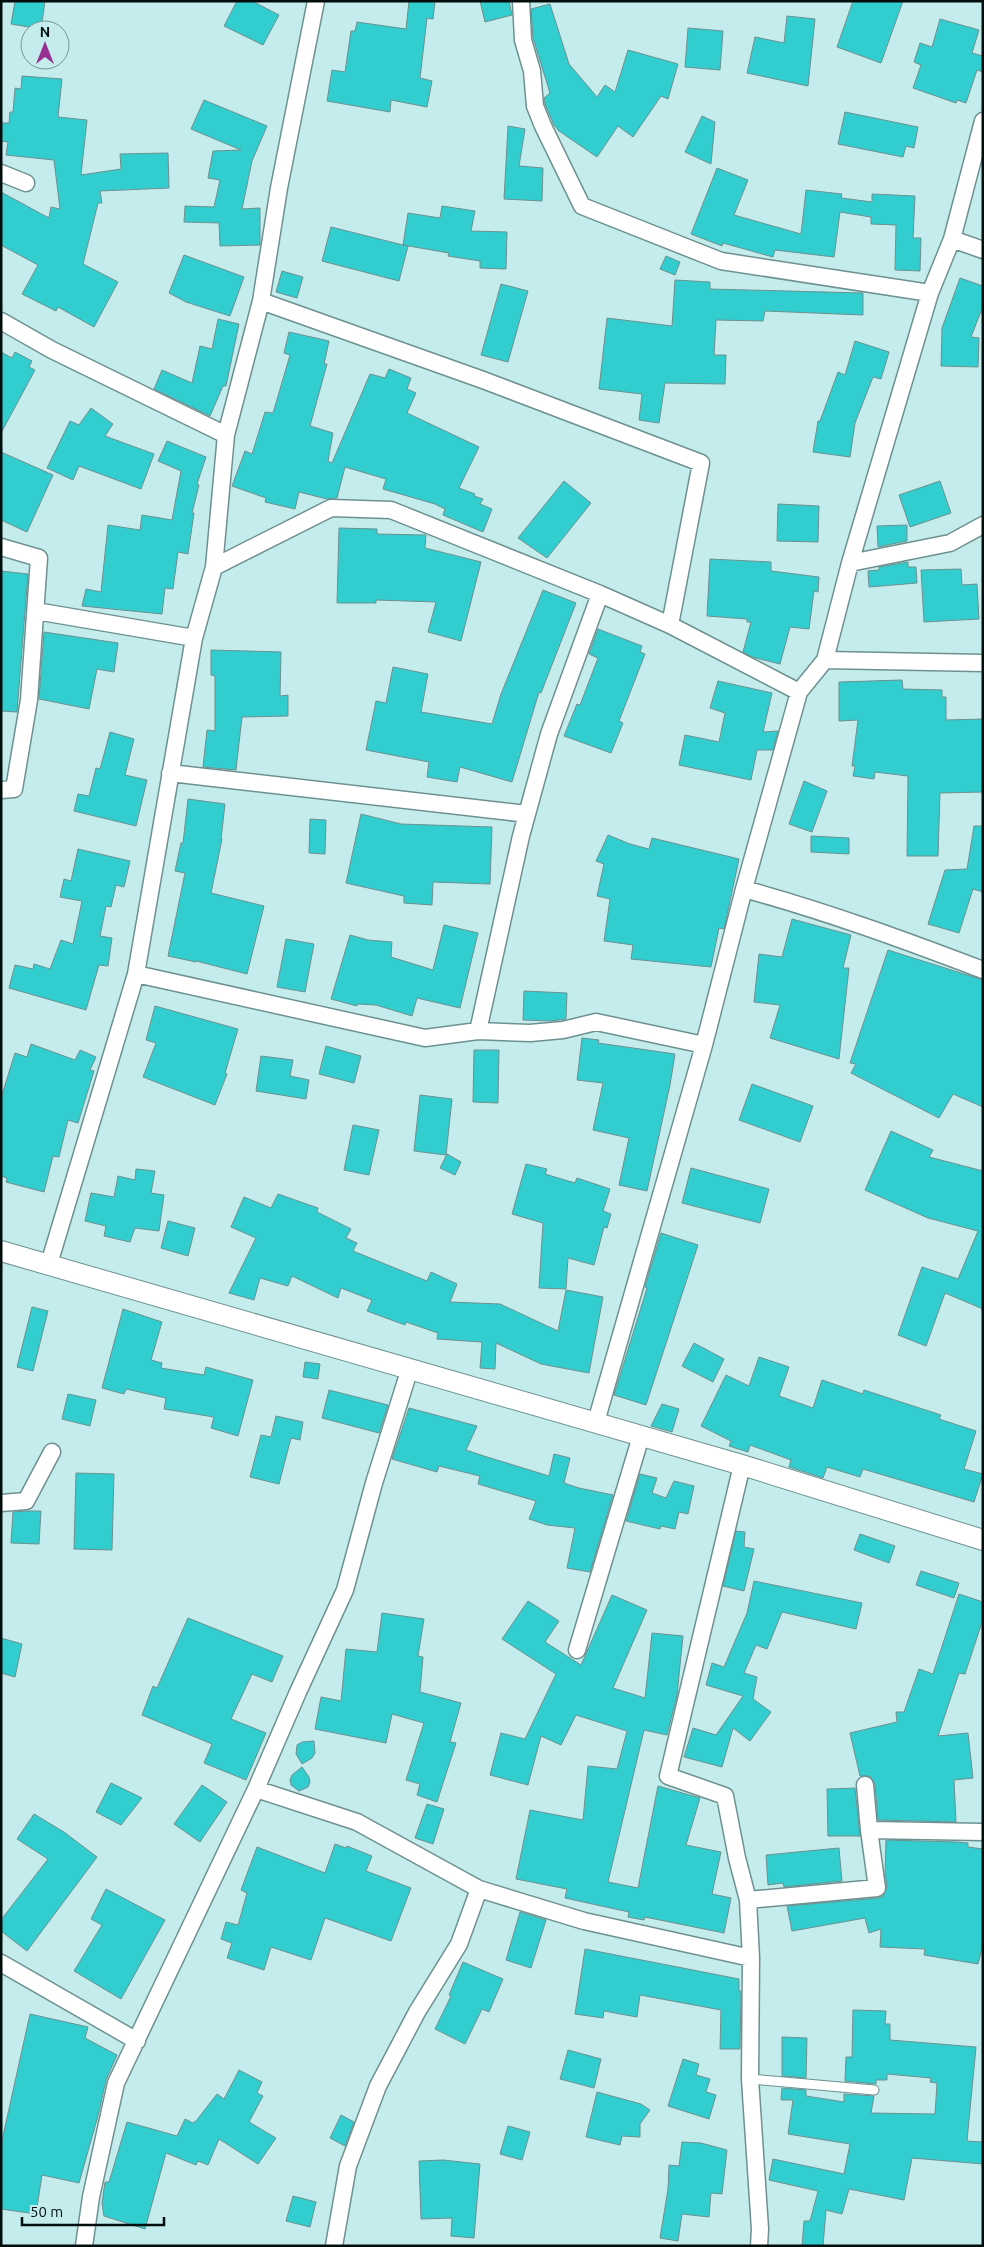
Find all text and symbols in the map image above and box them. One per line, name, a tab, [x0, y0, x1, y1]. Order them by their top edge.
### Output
north arrow	[20, 20, 70, 70]
text: N	[40, 24, 50, 40]
scale bar	[22, 2194, 165, 2226]
text: 50 m	[30, 2203, 63, 2220]

